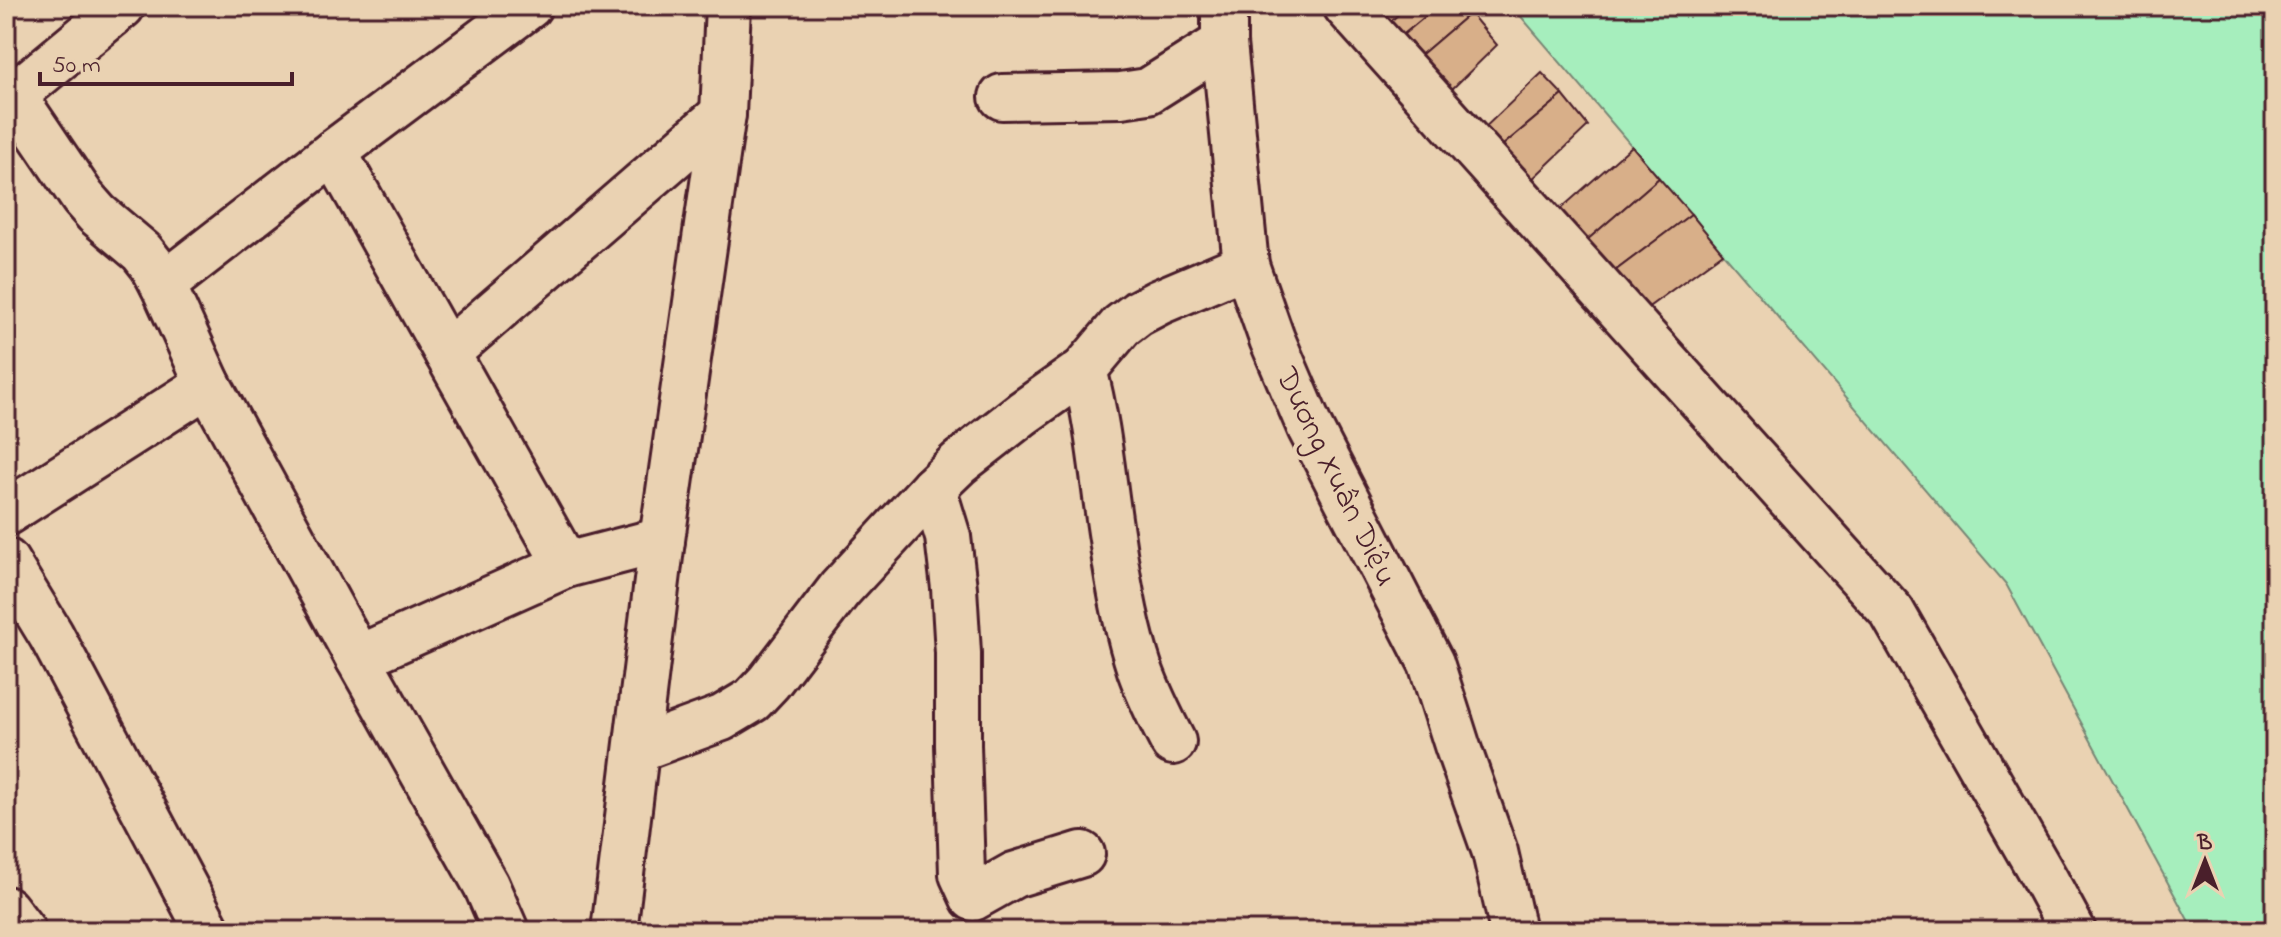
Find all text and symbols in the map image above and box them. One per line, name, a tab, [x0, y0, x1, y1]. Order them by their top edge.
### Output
scale bar	[40, 36, 292, 86]
text: 50 m	[52, 49, 101, 84]
street label: Dương Xuân Diệu	[1261, 359, 1408, 595]
north arrow	[2165, 821, 2245, 901]
text: B	[2197, 828, 2213, 860]

